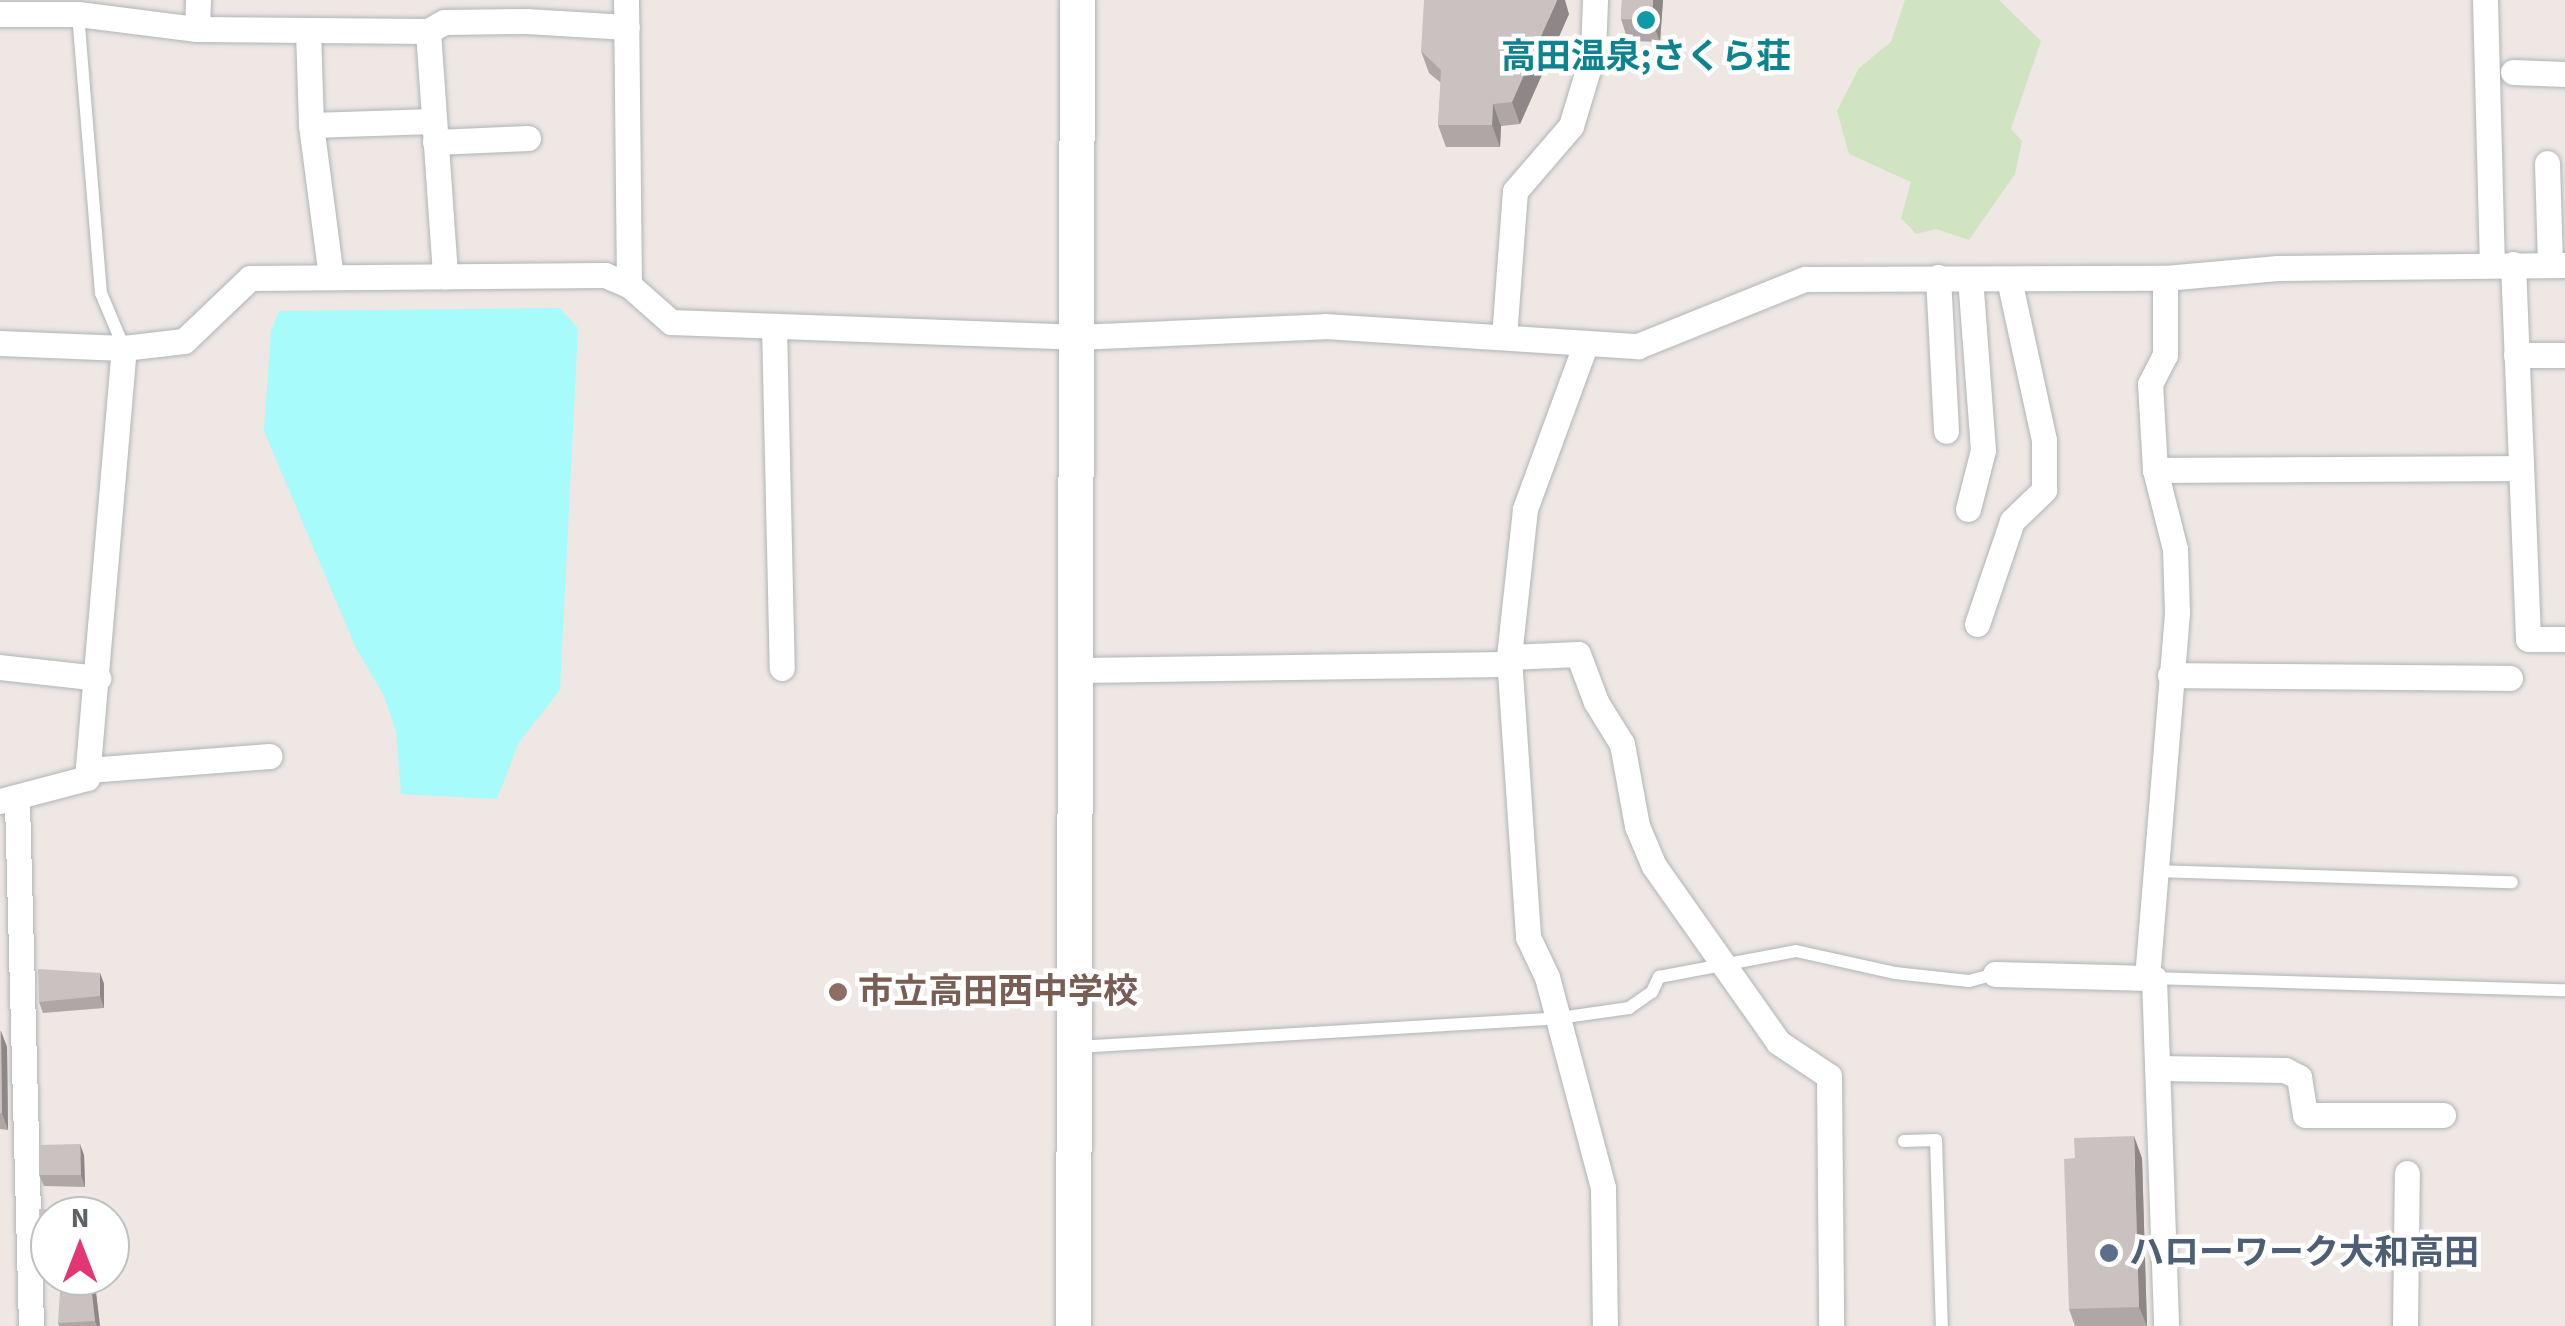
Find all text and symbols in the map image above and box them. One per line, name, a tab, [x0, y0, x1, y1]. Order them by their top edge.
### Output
marker: 高田温泉;さくら荘	[1635, 9, 1657, 31]
place label: 高田温泉;さくら荘	[1501, 36, 1791, 78]
place label: 市立高田西中学校	[858, 971, 1138, 1013]
marker: 市立高田西中学校	[827, 981, 849, 1003]
north arrow	[30, 1196, 130, 1296]
text: N	[71, 1198, 89, 1238]
place label: ハローワーク大和高田	[2129, 1232, 2479, 1274]
marker: ハローワーク大和高田	[2098, 1242, 2120, 1264]

